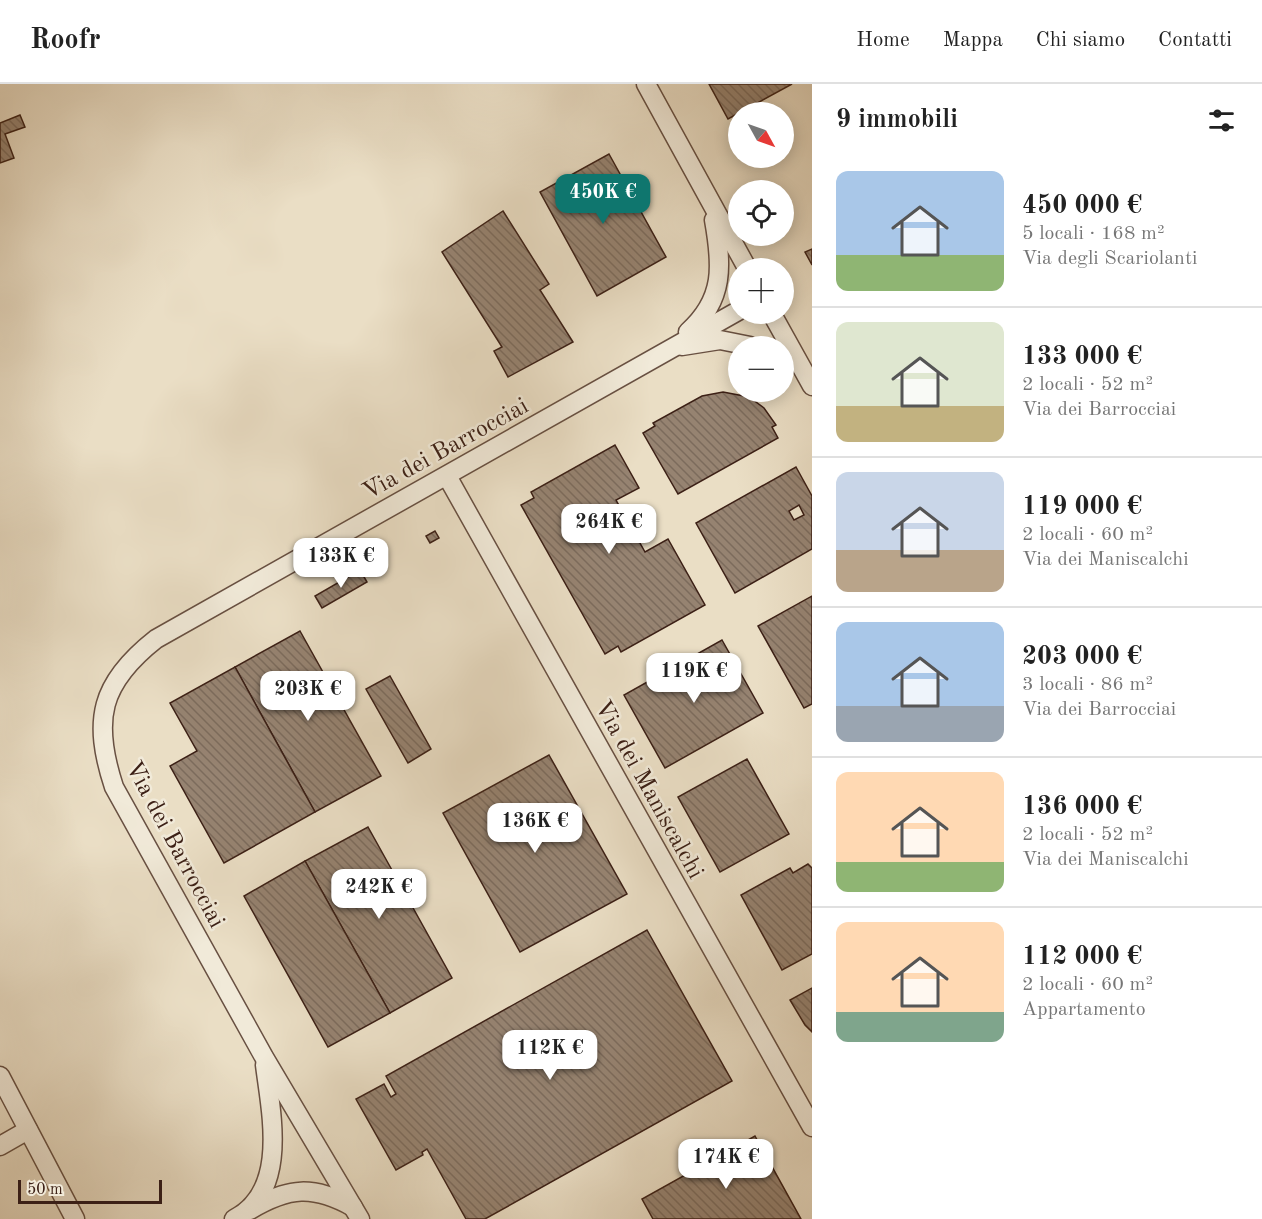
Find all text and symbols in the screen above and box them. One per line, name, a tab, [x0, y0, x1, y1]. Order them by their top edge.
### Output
text: Roofr	[30, 27, 101, 55]
text: Home	[856, 30, 910, 51]
text: Mappa	[943, 30, 1003, 51]
text: Chi siamo	[1036, 30, 1125, 51]
text: Contatti	[1158, 30, 1232, 51]
north arrow	[728, 102, 794, 168]
map controls	[728, 102, 794, 402]
icon: filters	[1205, 104, 1238, 137]
text: 9 immobili	[836, 107, 958, 133]
pin: 450K €	[554, 174, 652, 225]
button: locate	[728, 180, 794, 246]
text: 450K €	[569, 183, 637, 203]
text: 450 000 €	[1022, 193, 1142, 219]
icon: home	[884, 195, 956, 267]
text: 5 locali · 168 m²	[1022, 224, 1165, 244]
text: Via degli Scariolanti	[1022, 249, 1197, 269]
button: +	[728, 258, 794, 324]
button: −	[728, 336, 794, 402]
text: 133 000 €	[1022, 344, 1142, 370]
icon: home	[884, 346, 956, 418]
text: 2 locali · 52 m²	[1022, 375, 1153, 395]
street label: Via dei Barrocciai	[359, 394, 533, 505]
text: Via dei Barrocciai	[1022, 400, 1176, 420]
text: 119 000 €	[1022, 494, 1142, 520]
icon: home	[884, 496, 956, 568]
pin: 264K €	[560, 504, 658, 555]
text: 264K €	[575, 513, 643, 533]
text: 2 locali · 60 m²	[1022, 525, 1153, 545]
pin: 133K €	[292, 538, 390, 589]
text: 133K €	[307, 547, 375, 567]
text: Via dei Maniscalchi	[1022, 550, 1189, 570]
text: 203 000 €	[1022, 644, 1142, 670]
icon: home	[884, 646, 956, 718]
pin: 119K €	[645, 653, 743, 704]
text: 119K €	[660, 662, 728, 682]
pin: 203K €	[259, 671, 357, 722]
text: 3 locali · 86 m²	[1022, 675, 1153, 695]
text: 203K €	[274, 680, 342, 700]
street label: Via dei Maniscalchi	[589, 697, 707, 883]
text: Via dei Barrocciai	[1022, 700, 1176, 720]
street label: Via dei Barrocciai	[120, 758, 228, 932]
text: 136 000 €	[1022, 794, 1142, 820]
icon: home	[884, 796, 956, 868]
pin: 136K €	[486, 803, 584, 854]
text: 136K €	[501, 812, 569, 832]
text: 2 locali · 52 m²	[1022, 825, 1153, 845]
text: Via dei Maniscalchi	[1022, 850, 1189, 870]
pin: 242K €	[330, 869, 428, 920]
text: 242K €	[345, 878, 413, 898]
text: 112 000 €	[1022, 944, 1142, 970]
icon: home	[884, 946, 956, 1018]
text: 2 locali · 60 m²	[1022, 975, 1153, 995]
text: Appartamento	[1022, 1000, 1146, 1020]
pin: 112K €	[501, 1030, 599, 1081]
text: 112K €	[516, 1039, 584, 1059]
pin: 174K €	[677, 1139, 775, 1190]
text: 174K €	[692, 1148, 760, 1168]
scale bar	[18, 1177, 162, 1204]
text: 50 m	[27, 1182, 63, 1198]

